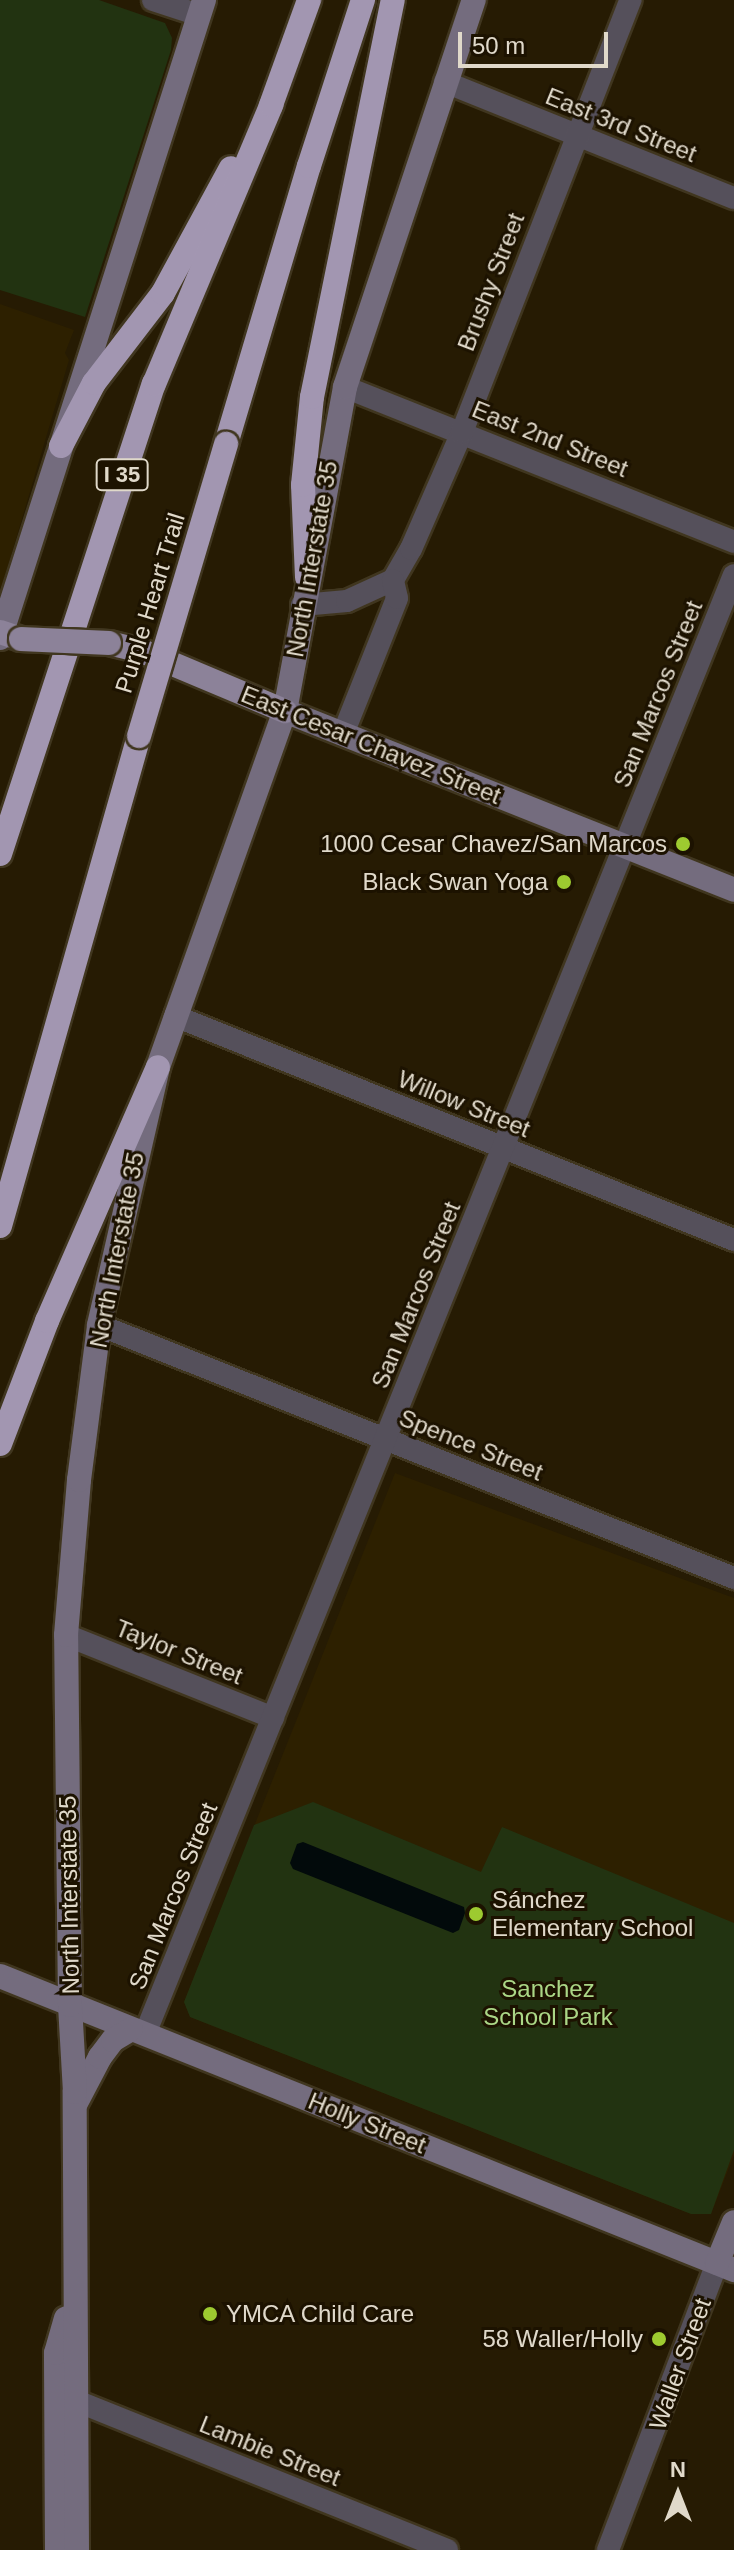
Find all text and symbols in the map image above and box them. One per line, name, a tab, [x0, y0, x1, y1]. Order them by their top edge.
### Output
scale bar	[462, 16, 612, 66]
text: 50 m	[472, 32, 525, 59]
street label: East 3rd Street	[541, 82, 701, 168]
street label: Brushy Street	[452, 209, 530, 355]
street label: East 2nd Street	[468, 395, 632, 483]
road number: I 35	[94, 457, 150, 493]
street label: North Interstate 35	[281, 459, 343, 659]
street label: Purple Heart Trail	[109, 509, 191, 697]
street label: San Marcos Street	[607, 596, 709, 792]
street label: East Cesar Chavez Street	[237, 680, 505, 810]
place label: 1000 Cesar Chavez/San Marcos	[320, 830, 667, 858]
marker: 1000 Cesar Chavez/San Marcos	[674, 835, 692, 853]
place label: Black Swan Yoga	[362, 868, 548, 896]
marker: Black Swan Yoga	[555, 873, 573, 891]
street label: Willow Street	[394, 1064, 534, 1144]
street label: North Interstate 35	[84, 1150, 150, 1350]
street label: San Marcos Street	[365, 1197, 467, 1393]
street label: Spence Street	[395, 1403, 547, 1487]
street label: Taylor Street	[111, 1613, 247, 1691]
street label: North Interstate 35	[53, 1795, 85, 1995]
street label: San Marcos Street	[122, 1798, 224, 1994]
place label: Sánchez Elementary School	[492, 1886, 693, 1942]
marker: Sánchez Elementary School	[467, 1905, 485, 1923]
park label: Sanchez School Park	[483, 1975, 613, 2031]
street label: Holly Street	[304, 2086, 430, 2160]
street label: Waller Street	[643, 2294, 717, 2434]
place label: YMCA Child Care	[226, 2300, 415, 2328]
marker: YMCA Child Care	[201, 2305, 219, 2323]
place label: 58 Waller/Holly	[483, 2325, 643, 2353]
marker: 58 Waller/Holly	[650, 2330, 668, 2348]
street label: Lambie Street	[195, 2410, 345, 2492]
north arrow	[638, 2454, 718, 2534]
text: N	[670, 2457, 686, 2482]

